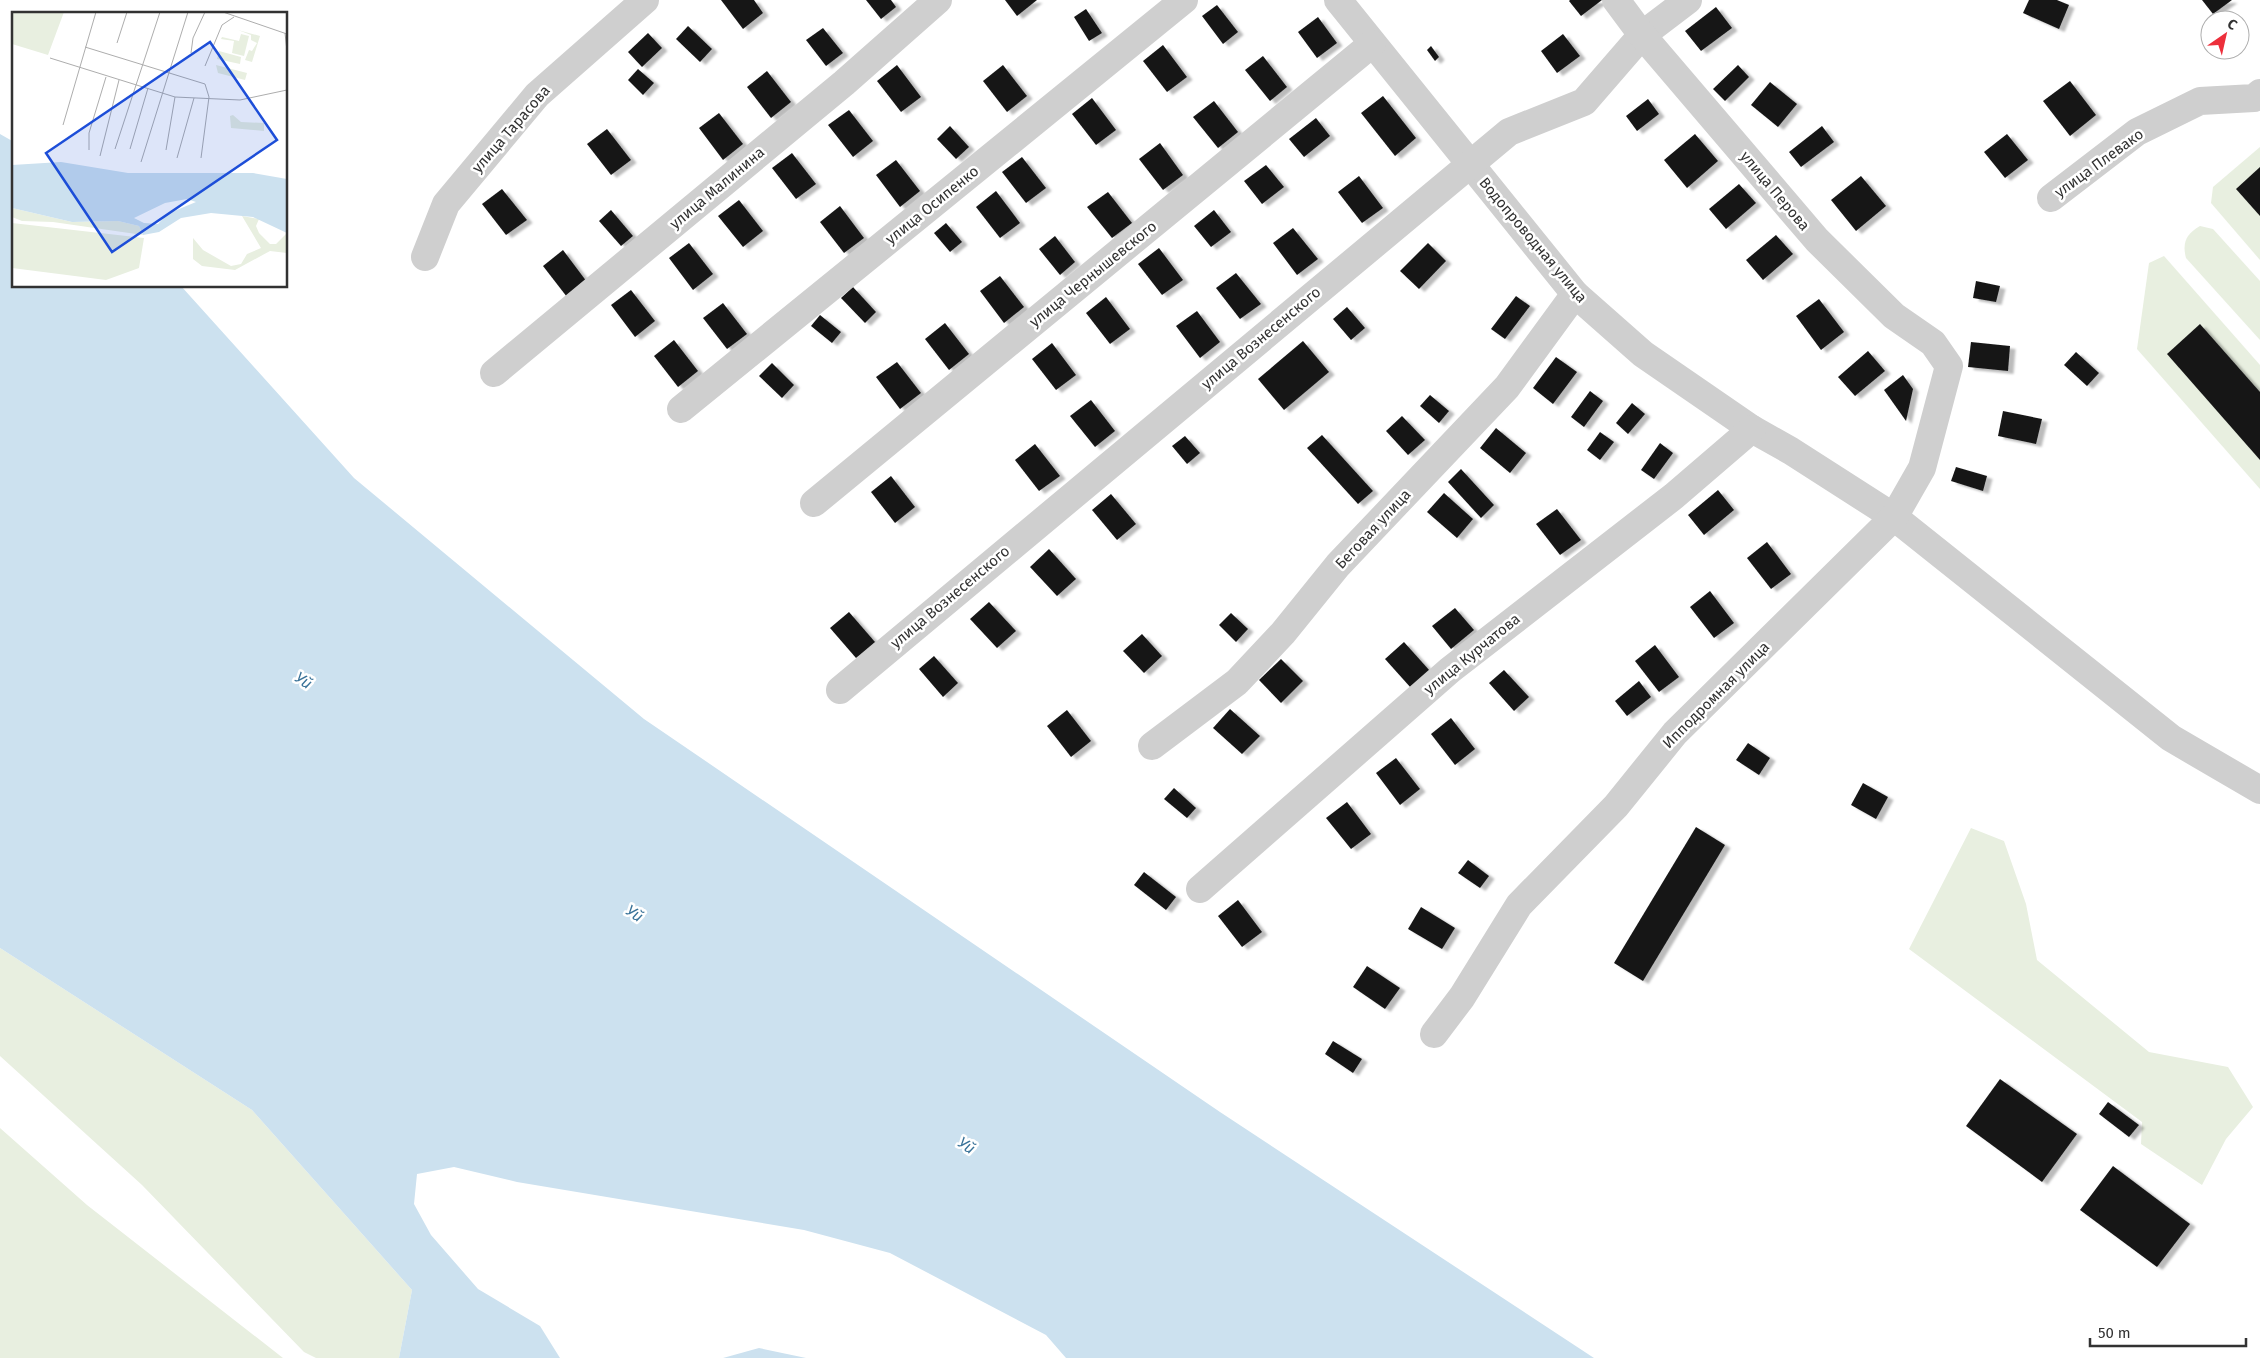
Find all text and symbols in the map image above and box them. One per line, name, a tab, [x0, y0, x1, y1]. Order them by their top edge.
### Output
north arrow	[2200, 10, 2250, 60]
inset map	[12, 12, 288, 288]
text: С	[2224, 15, 2240, 34]
street label: улица Тарасова	[468, 82, 554, 176]
street label: улица Плевако	[2051, 125, 2147, 201]
street label: улица Малинина	[666, 143, 768, 233]
street label: улица Перова	[1737, 148, 1813, 234]
street label: улица Осипенко	[882, 162, 982, 248]
street label: Водопроводная улица	[1475, 174, 1591, 306]
street label: улица Чернышевского	[1026, 217, 1160, 331]
street label: улица Вознесенского	[1198, 283, 1324, 393]
street label: Беговая улица	[1332, 485, 1414, 573]
street label: улица Вознесенского	[887, 542, 1013, 652]
street label: улица Курчатова	[1420, 610, 1524, 698]
street label: Ипподромная улица	[1659, 638, 1773, 752]
water label: Уй	[291, 668, 316, 693]
water label: Уй	[622, 901, 647, 926]
water label: Уй	[954, 1133, 979, 1158]
scale bar	[2090, 1316, 2246, 1348]
text: 50 m	[2098, 1324, 2131, 1342]

